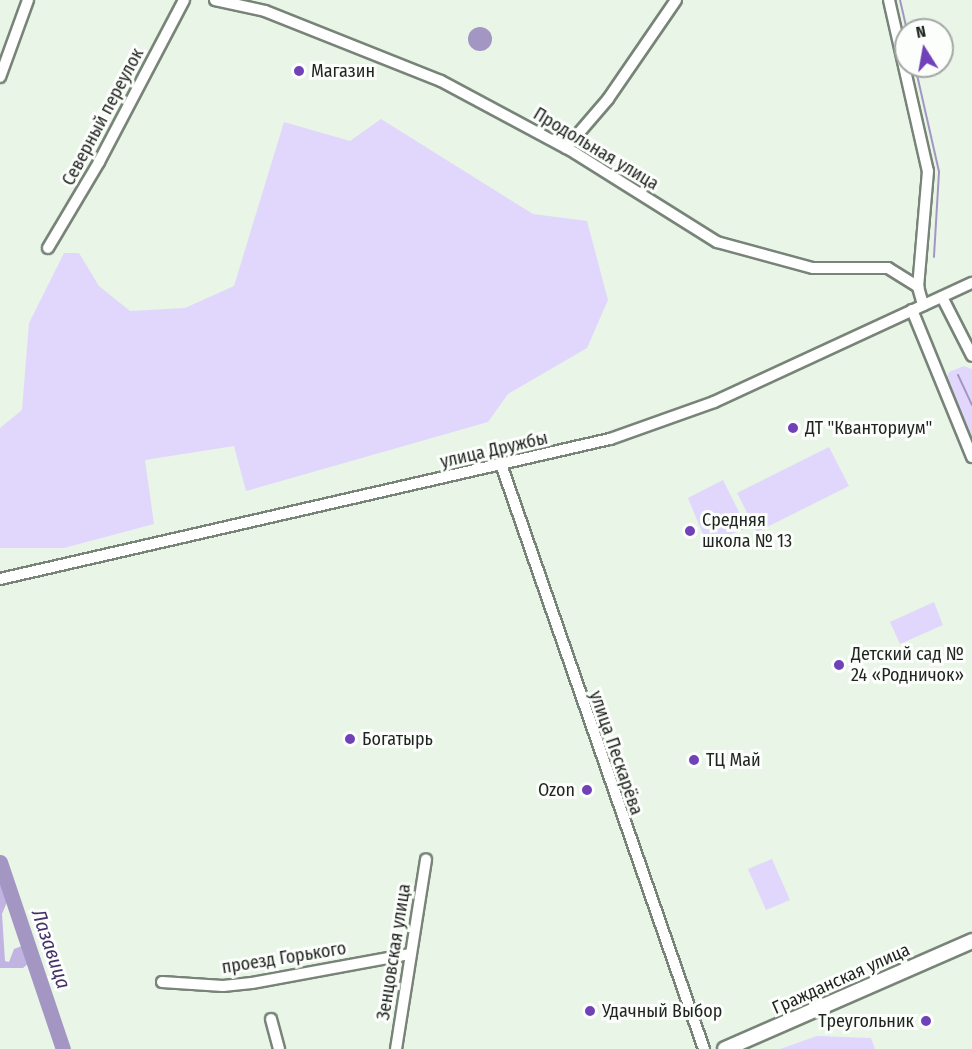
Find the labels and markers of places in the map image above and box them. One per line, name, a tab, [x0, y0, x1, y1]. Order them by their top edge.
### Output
place label: Магазин	[311, 60, 375, 82]
marker: Магазин	[292, 64, 306, 78]
place label: ДТ "Кванториум"	[805, 417, 932, 439]
marker: ДТ "Кванториум"	[786, 421, 800, 435]
place label: Средняя школа № 13	[702, 510, 792, 552]
marker: Средняя школа № 13	[683, 524, 697, 538]
place label: Детский сад № 24 «Родничок»	[851, 644, 964, 686]
marker: Детский сад № 24 «Родничок»	[832, 658, 846, 672]
place label: Богатырь	[362, 728, 433, 750]
marker: Богатырь	[343, 732, 357, 746]
place label: ТЦ Май	[706, 749, 761, 771]
marker: ТЦ Май	[687, 753, 701, 767]
place label: Ozon	[538, 779, 575, 801]
marker: Ozon	[580, 783, 594, 797]
place label: Удачный Выбор	[602, 1000, 722, 1022]
marker: Удачный Выбор	[583, 1004, 597, 1018]
place label: Треугольник	[818, 1010, 914, 1032]
marker: Треугольник	[919, 1014, 933, 1028]

